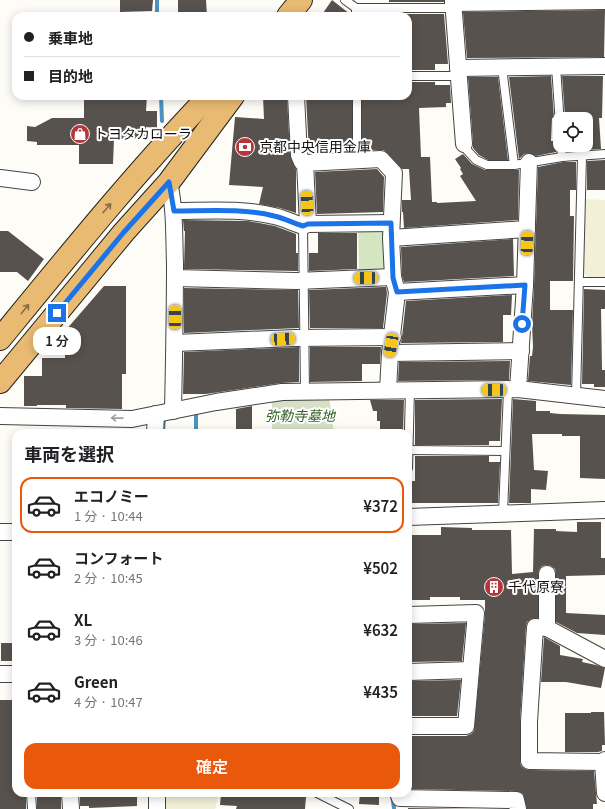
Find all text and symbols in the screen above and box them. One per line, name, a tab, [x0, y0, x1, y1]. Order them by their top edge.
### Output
text: 乗車地	[48, 27, 93, 48]
text: 目的地	[48, 65, 93, 86]
map controls	[553, 112, 593, 152]
button: locate	[553, 112, 593, 152]
shop icon: トヨタカローラ	[69, 123, 91, 145]
place label: トヨタカローラ	[94, 123, 192, 143]
bank icon: 京都中央信用金庫	[234, 136, 256, 158]
place label: 京都中央信用金庫	[259, 136, 371, 156]
car	[300, 191, 314, 215]
one-way arrow	[103, 203, 112, 214]
car	[521, 231, 533, 255]
car	[354, 272, 378, 284]
one-way arrow	[20, 303, 29, 314]
route end	[48, 304, 66, 322]
car	[169, 305, 181, 329]
route start	[513, 315, 531, 333]
callout: 1 分	[33, 327, 81, 355]
text: 1 分	[45, 331, 69, 350]
car	[271, 332, 295, 346]
car	[383, 332, 399, 358]
car	[482, 384, 506, 396]
park label: 弥勒寺墓地	[265, 405, 337, 425]
one-way arrow	[111, 414, 124, 422]
text: 車両を選択	[24, 440, 114, 466]
text: エコノミー	[74, 485, 149, 506]
icon: car	[26, 487, 62, 523]
text: ¥372	[363, 495, 398, 516]
text: 1 分 · 10:44	[74, 506, 143, 525]
text: コンフォート	[74, 547, 164, 568]
icon: car	[26, 549, 62, 585]
text: ¥502	[363, 557, 398, 578]
text: 2 分 · 10:45	[74, 568, 143, 587]
building icon: 千代原寮	[483, 576, 505, 598]
place label: 千代原寮	[508, 576, 564, 596]
text: XL	[74, 609, 92, 630]
icon: car	[26, 611, 62, 647]
text: ¥632	[363, 619, 398, 640]
text: 3 分 · 10:46	[74, 630, 143, 649]
text: Green	[74, 671, 118, 692]
icon: car	[26, 673, 62, 709]
text: ¥435	[363, 681, 398, 702]
text: 4 分 · 10:47	[74, 692, 143, 711]
button: 確定	[24, 743, 400, 789]

